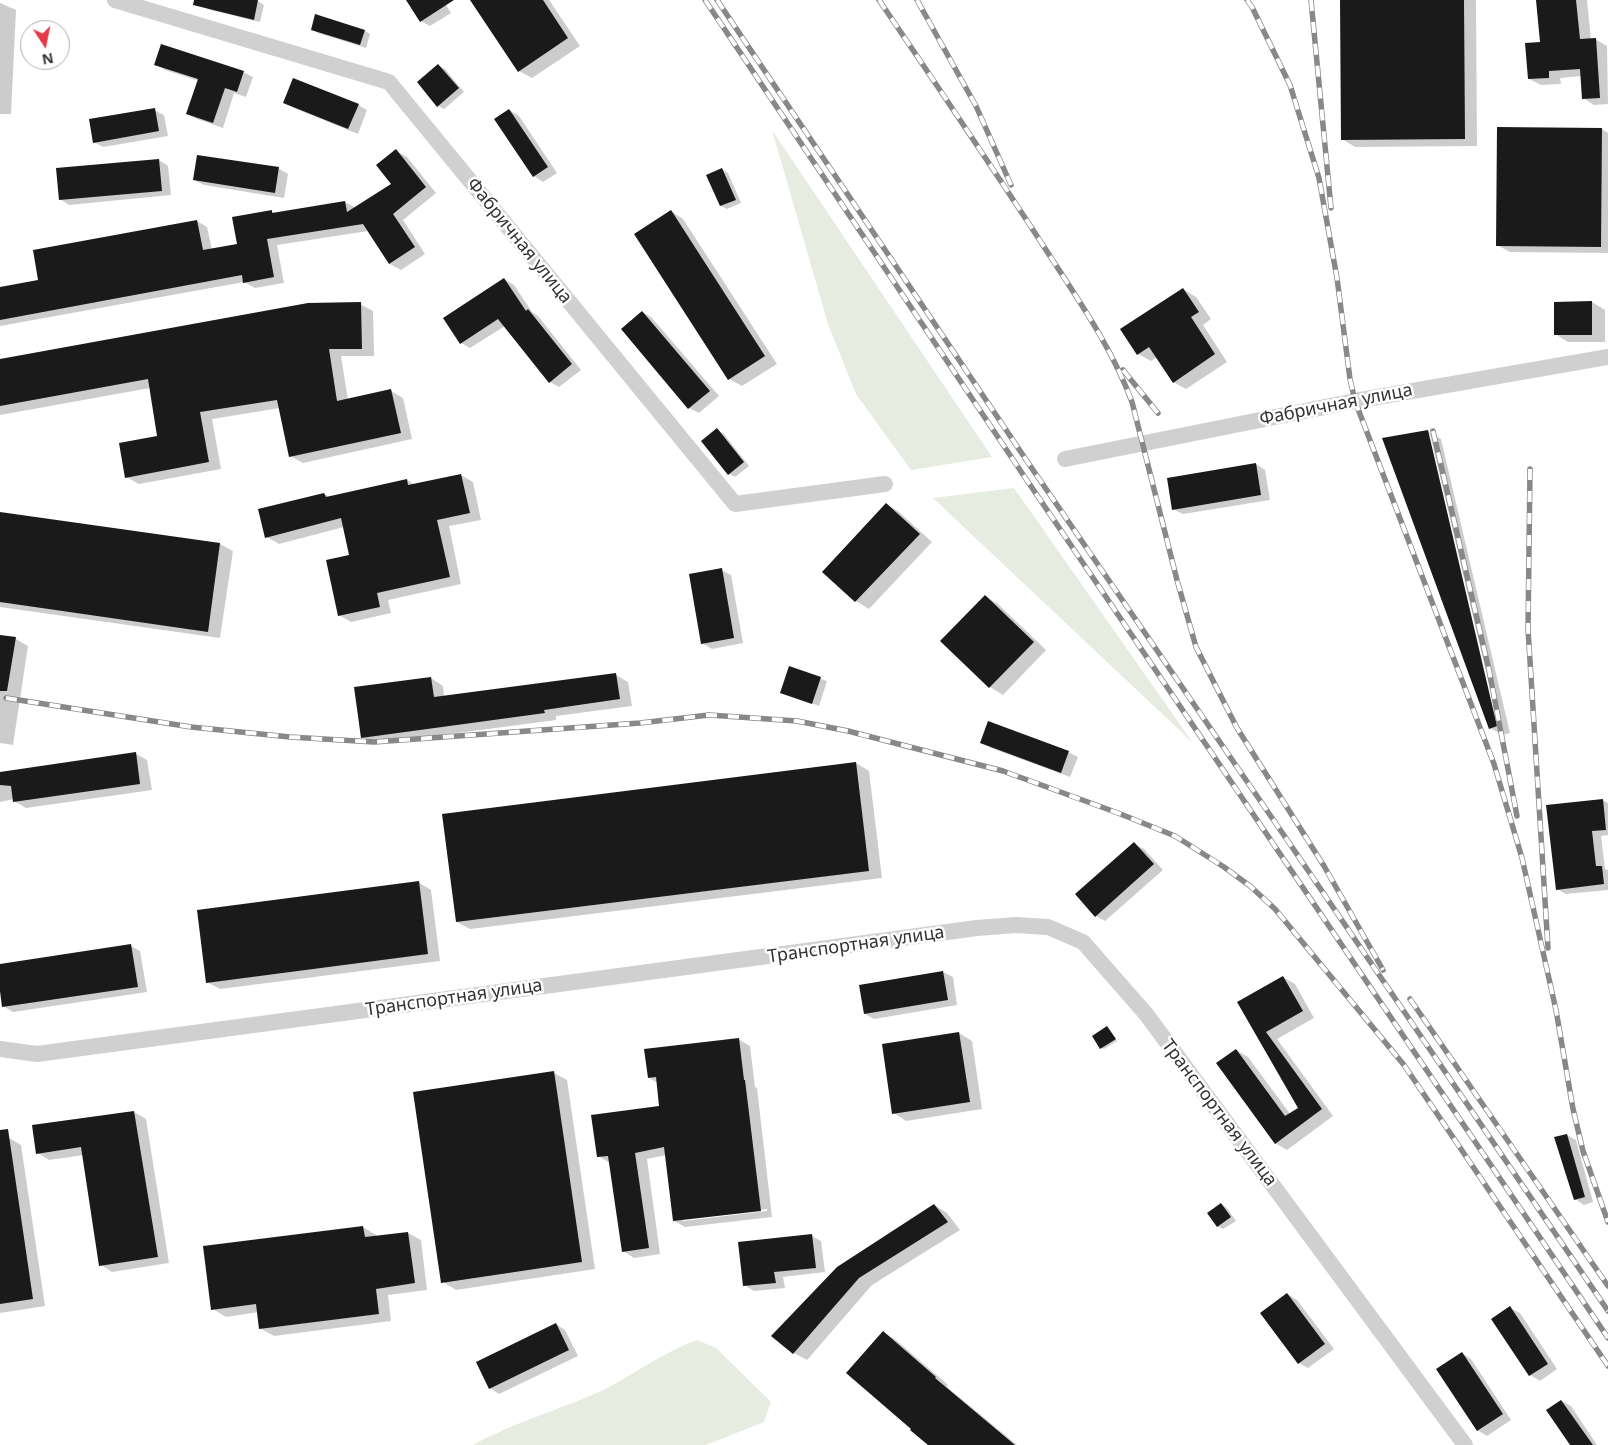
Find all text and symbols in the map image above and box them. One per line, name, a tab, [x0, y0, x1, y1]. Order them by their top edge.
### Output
north arrow	[20, 20, 70, 70]
text: N	[40, 49, 55, 70]
street label: Фабричная улица	[462, 174, 576, 308]
street label: Фабричная улица	[1258, 380, 1414, 430]
street label: Транспортная улица	[766, 922, 946, 968]
street label: Транспортная улица	[364, 975, 544, 1021]
street label: Транспортная улица	[1157, 1035, 1281, 1191]

